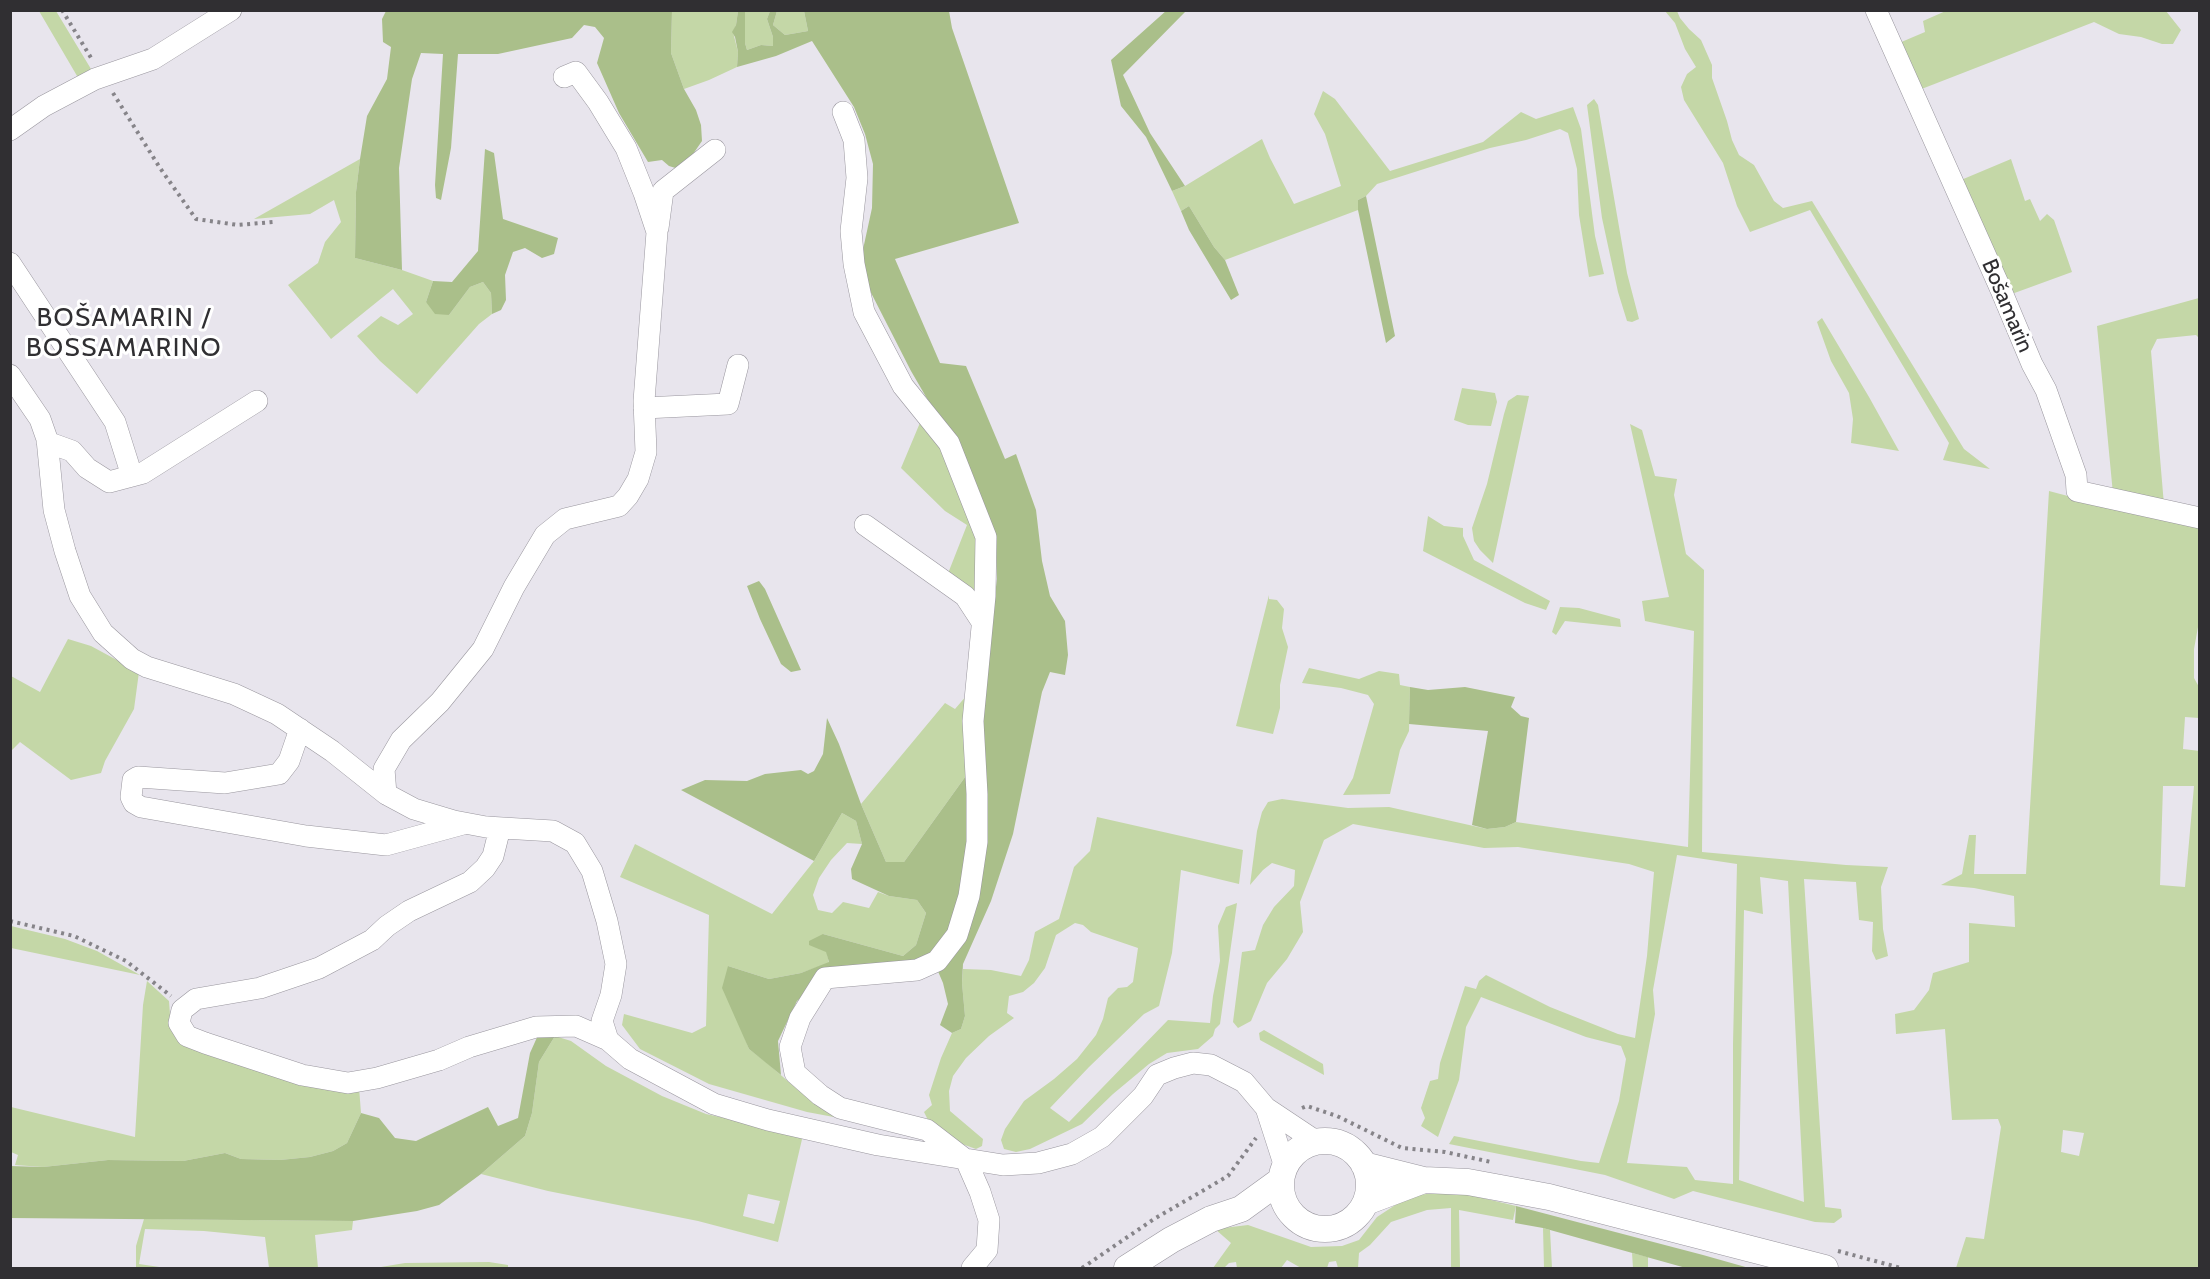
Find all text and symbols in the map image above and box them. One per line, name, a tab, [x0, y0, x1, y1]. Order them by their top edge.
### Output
street label: Bošamarin	[1976, 255, 2038, 357]
district label: BOŠAMARIN / BOSSAMARINO	[26, 302, 222, 364]

